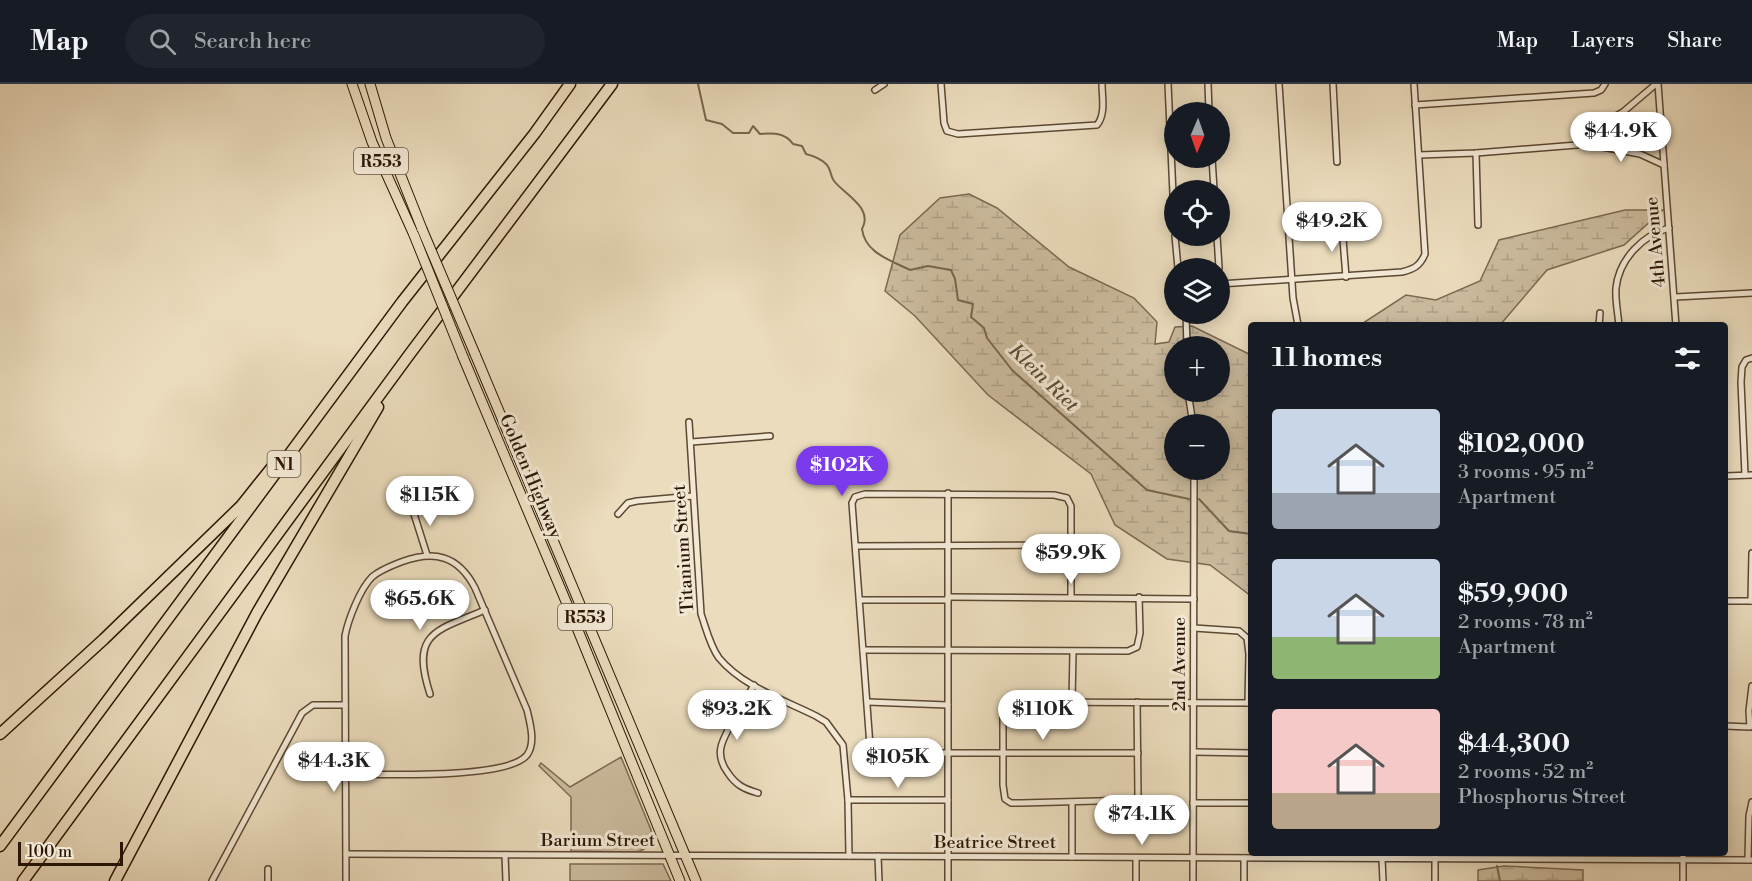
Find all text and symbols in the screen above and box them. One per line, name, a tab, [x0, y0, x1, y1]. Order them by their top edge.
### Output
search box	[125, 14, 545, 68]
text: Map	[30, 24, 89, 59]
icon: search	[146, 25, 179, 58]
text: Search here	[194, 28, 311, 55]
text: Map	[1497, 28, 1538, 54]
text: Layers	[1571, 28, 1634, 54]
text: Share	[1667, 28, 1722, 54]
north arrow	[1164, 102, 1230, 168]
map controls	[1164, 102, 1230, 480]
pin: $44.9K	[1572, 112, 1670, 163]
text: $44.9K	[1584, 119, 1658, 144]
road number: R553	[354, 148, 408, 174]
button: locate	[1164, 180, 1230, 246]
street label: 4th Avenue	[1640, 196, 1671, 288]
pin: $49.2K	[1283, 202, 1381, 253]
text: $49.2K	[1296, 209, 1368, 234]
button: layers	[1164, 258, 1230, 324]
button: +	[1164, 336, 1230, 402]
water label: Klein Riet	[1003, 339, 1084, 418]
text: 11 homes	[1272, 342, 1382, 374]
icon: filters	[1671, 342, 1704, 375]
street label: Golden Highway	[494, 410, 567, 542]
button: −	[1164, 414, 1230, 480]
text: $102,000	[1458, 428, 1585, 460]
icon: home	[1320, 433, 1392, 505]
pin: $102K	[800, 446, 884, 497]
road number: N1	[268, 451, 300, 477]
text: $102K	[810, 453, 874, 478]
text: 3 rooms · 95 m²	[1458, 460, 1594, 485]
pin: $115K	[388, 476, 472, 527]
text: $115K	[400, 483, 460, 508]
street label: Titanium Street	[667, 483, 699, 614]
text: Apartment	[1458, 485, 1556, 510]
pin: $59.9K	[1022, 534, 1120, 585]
text: $59.9K	[1035, 541, 1107, 566]
text: $59,900	[1458, 578, 1568, 610]
pin: $65.6K	[371, 580, 469, 631]
icon: home	[1320, 583, 1392, 655]
text: $65.6K	[384, 587, 456, 612]
road number: R553	[558, 604, 612, 630]
text: 2 rooms · 78 m²	[1458, 610, 1593, 635]
street label: 2nd Avenue	[1168, 617, 1191, 711]
text: Apartment	[1458, 635, 1556, 660]
pin: $93.2K	[688, 690, 786, 741]
pin: $110K	[1001, 690, 1085, 741]
text: $93.2K	[702, 697, 772, 722]
text: $110K	[1012, 697, 1074, 722]
text: $44,300	[1458, 728, 1570, 760]
icon: home	[1320, 733, 1392, 805]
pin: $105K	[856, 738, 940, 789]
pin: $44.3K	[285, 742, 383, 793]
text: $105K	[866, 745, 930, 770]
text: $44.3K	[298, 749, 370, 774]
text: 2 rooms · 52 m²	[1458, 760, 1593, 785]
text: Phosphorus Street	[1458, 785, 1626, 810]
pin: $74.1K	[1093, 795, 1191, 846]
text: $74.1K	[1108, 802, 1176, 827]
street label: Barium Street	[540, 829, 656, 852]
street label: Beatrice Street	[933, 831, 1057, 854]
scale bar	[18, 839, 123, 866]
text: 100 m	[27, 842, 72, 862]

